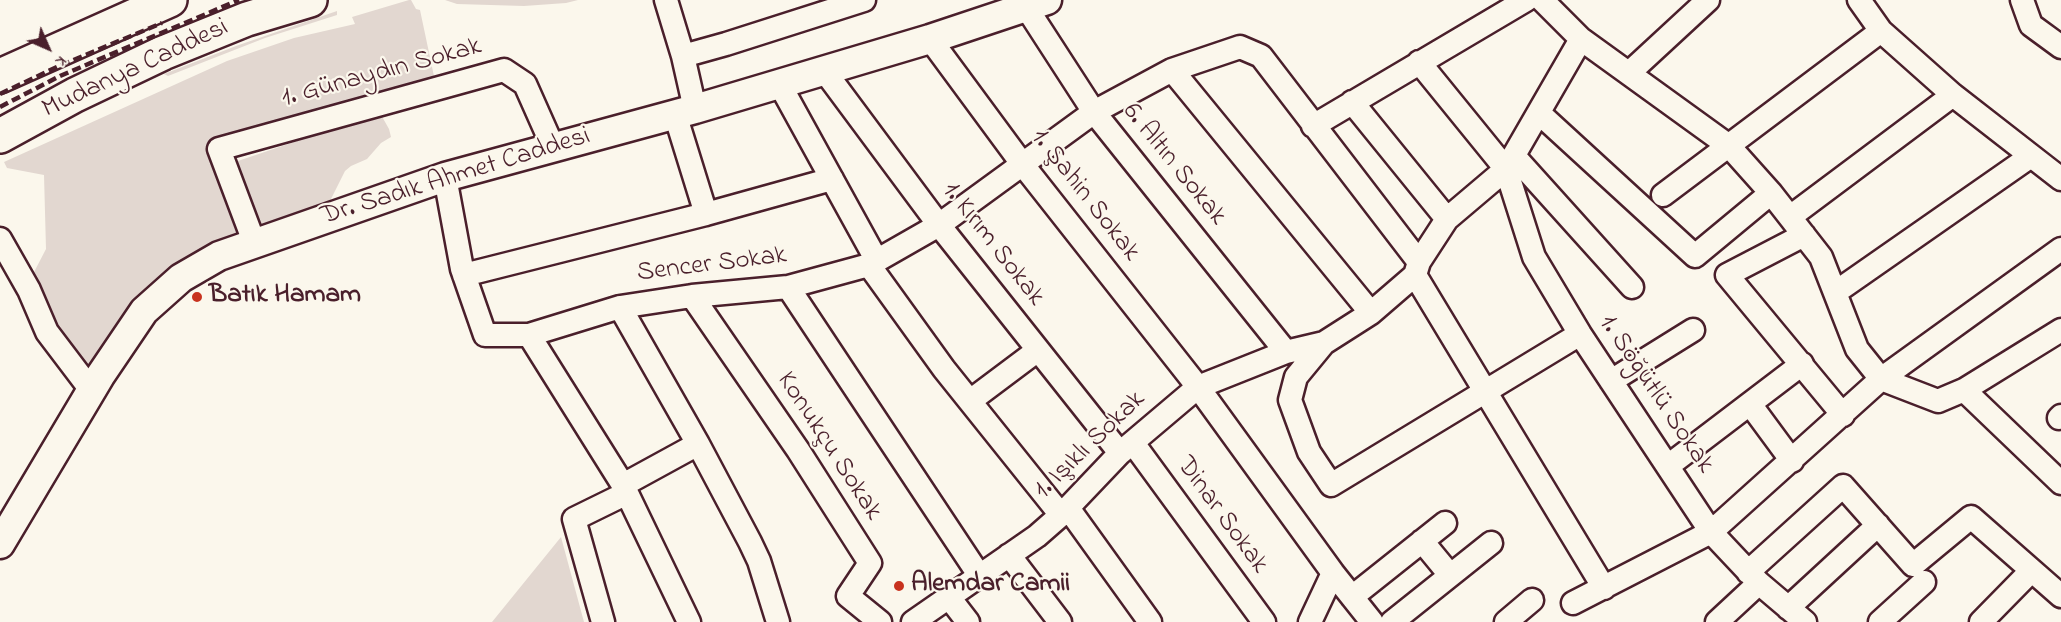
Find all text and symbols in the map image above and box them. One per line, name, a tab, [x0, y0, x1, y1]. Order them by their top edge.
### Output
street label: Mudanya Caddesi	[38, 13, 234, 127]
north arrow	[18, 18, 78, 78]
street label: 1. Günaydın Sokak	[278, 32, 486, 116]
text: K	[50, 49, 72, 72]
street label: 6. Altın Sokak	[1114, 97, 1232, 233]
street label: Dr. Sadık Ahmet Caddesi	[318, 122, 594, 234]
street label: 1. Şahin Sokak	[1022, 123, 1146, 269]
street label: 1. Kırım Sokak	[934, 177, 1050, 313]
street label: Sencer Sokak	[635, 241, 789, 291]
place label: Batık Hamam	[209, 281, 361, 313]
marker: Batık Hamam	[190, 290, 204, 304]
street label: 1. Söğütlü Sokak	[1590, 310, 1720, 480]
street label: Konukçu Sokak	[768, 367, 888, 527]
street label: 1. Işıklı Sokak	[1028, 385, 1154, 507]
street label: Dinar Sokak	[1168, 451, 1274, 581]
place label: Alemdar Camii	[911, 570, 1070, 602]
marker: Alemdar Camii	[892, 579, 906, 593]

